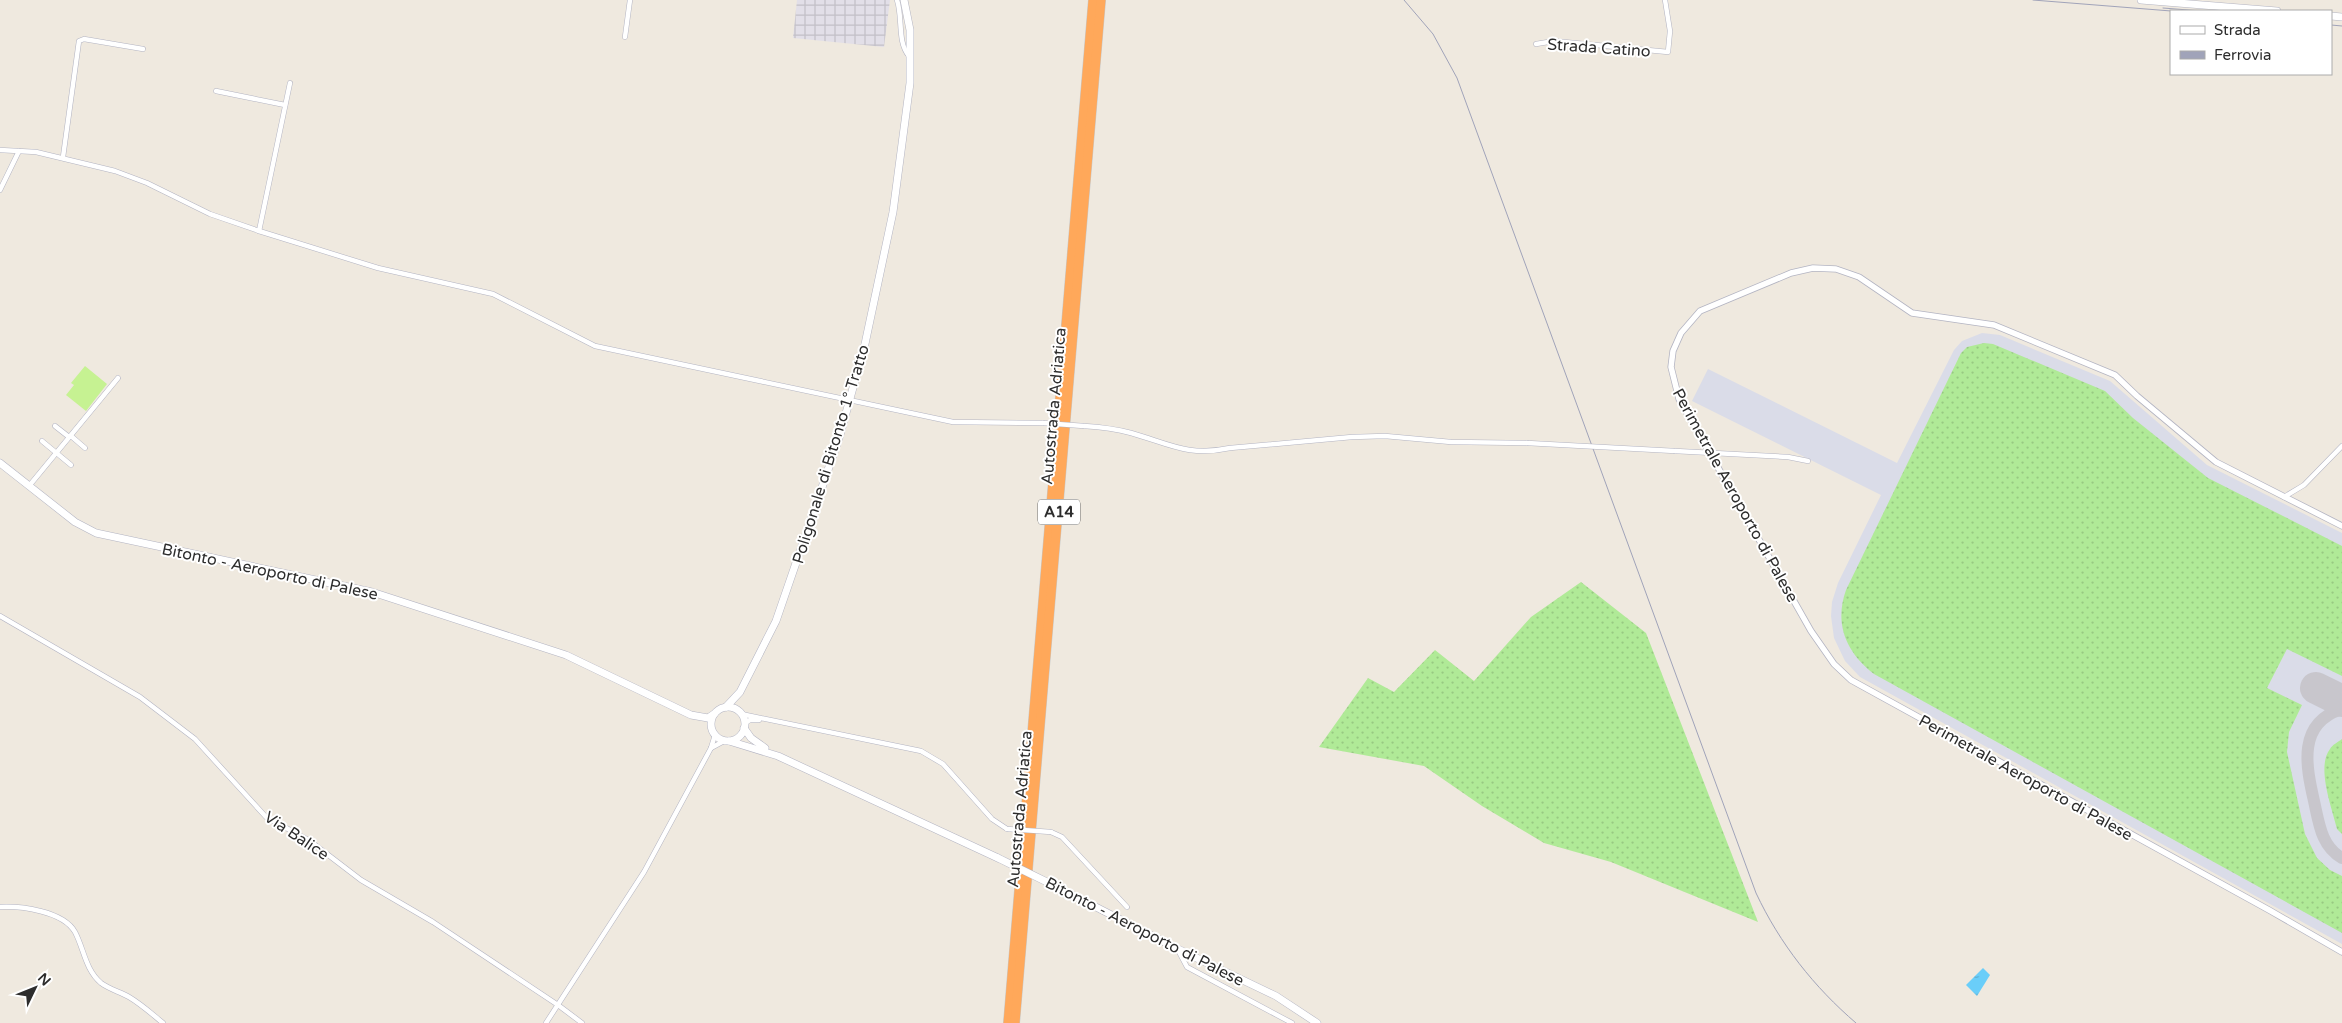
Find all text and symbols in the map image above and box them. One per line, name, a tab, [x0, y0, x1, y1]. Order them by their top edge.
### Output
legend	[2170, 10, 2332, 75]
text: Strada	[2214, 21, 2261, 39]
street label: Strada Catino	[1547, 34, 1651, 62]
text: Ferrovia	[2214, 46, 2271, 64]
street label: Autostrada Adriatica	[1037, 327, 1071, 485]
street label: Poligonale di Bitonto 1° Tratto	[788, 342, 874, 566]
street label: Perimetrale Aeroporto di Palese	[1668, 385, 1802, 606]
road number: A14	[1038, 500, 1080, 524]
street label: Bitonto - Aeroporto di Palese	[160, 539, 380, 605]
street label: Perimetrale Aeroporto di Palese	[1915, 711, 2136, 845]
street label: Autostrada Adriatica	[1003, 730, 1037, 888]
street label: Via Balice	[260, 807, 333, 865]
street label: Bitonto - Aeroporto di Palese	[1042, 873, 1247, 991]
north arrow	[10, 963, 60, 1013]
text: N	[34, 970, 54, 989]

